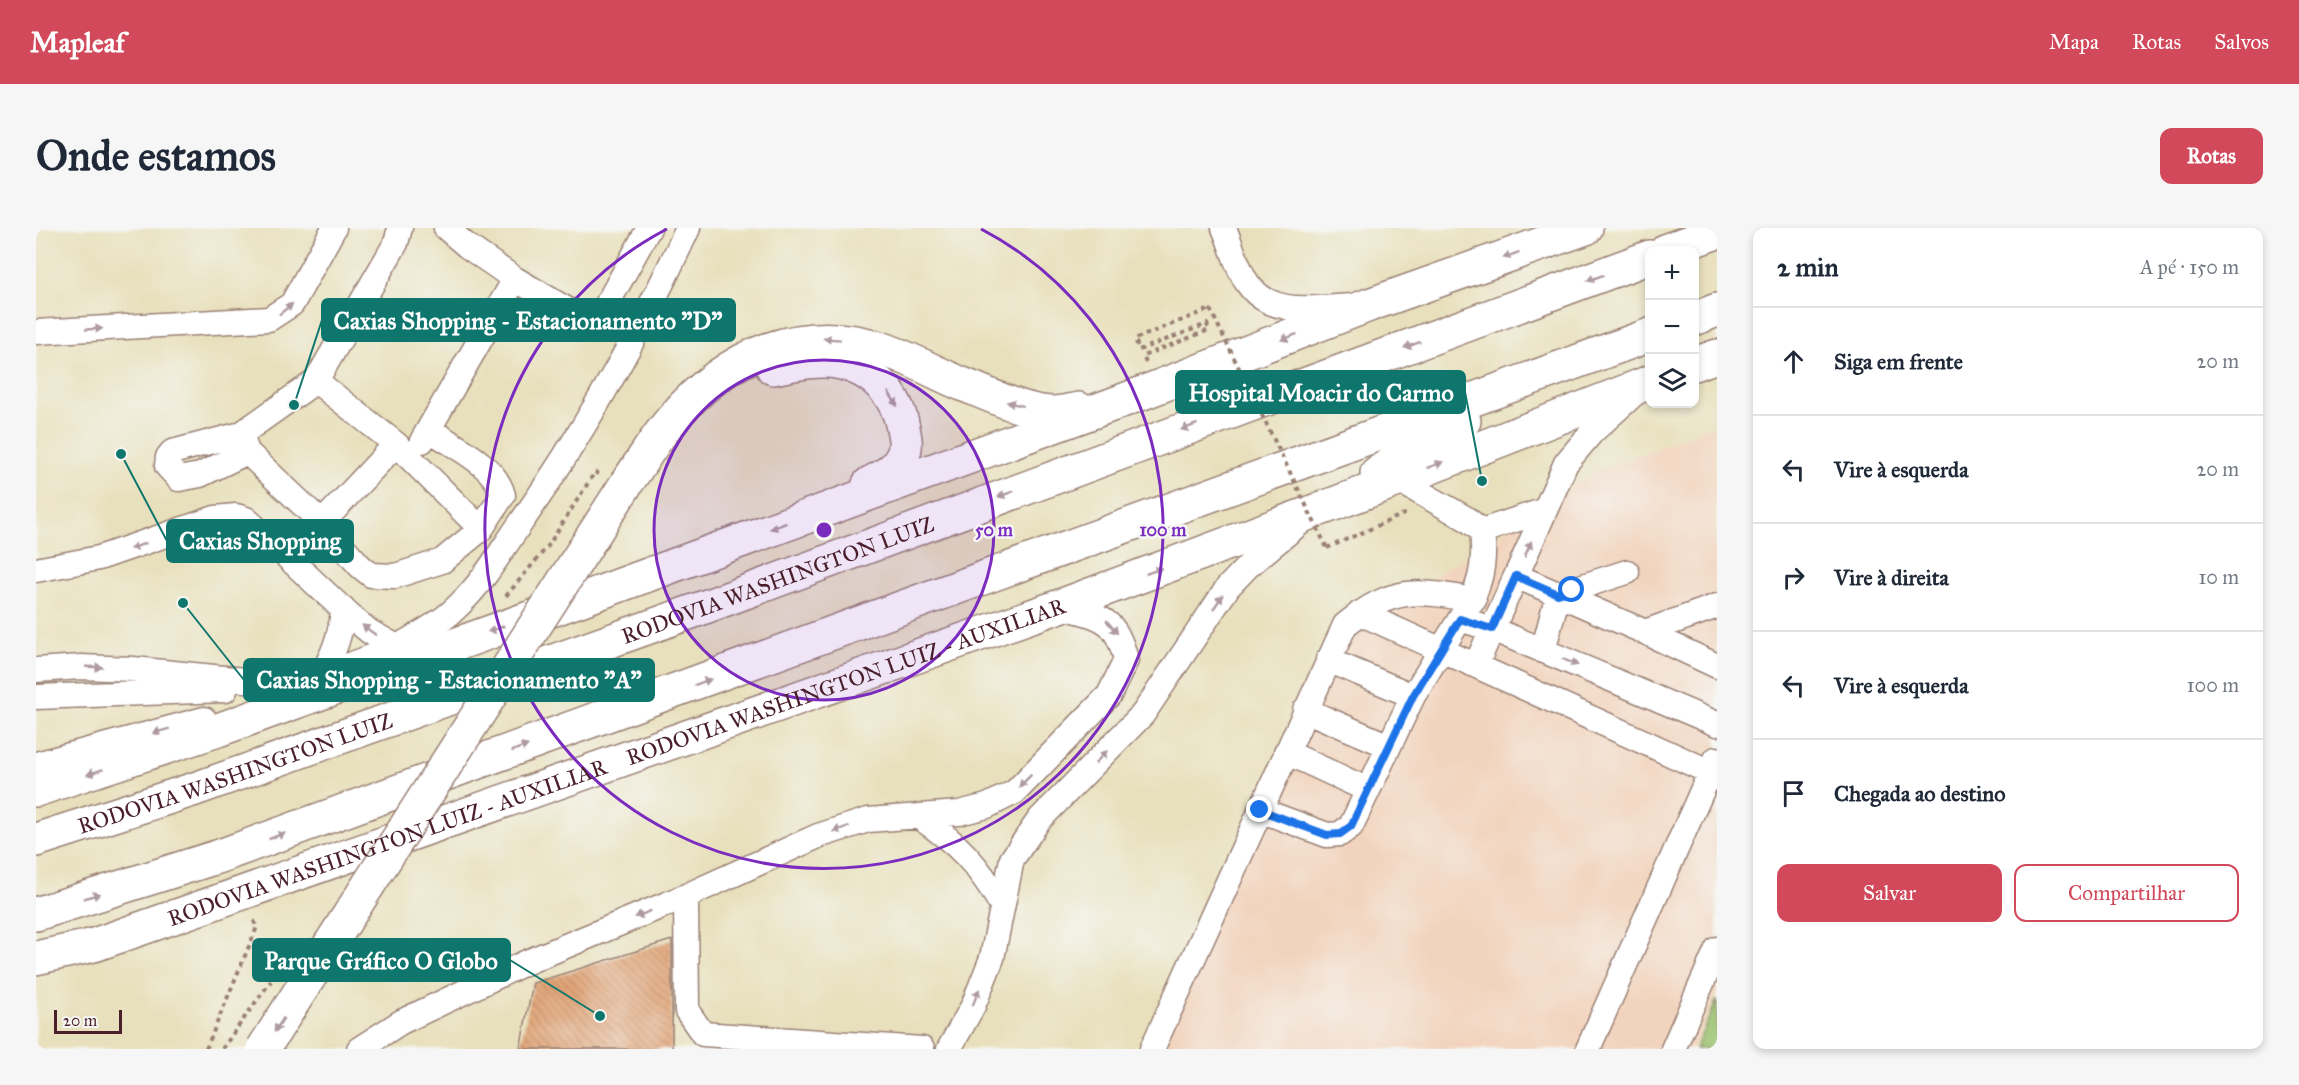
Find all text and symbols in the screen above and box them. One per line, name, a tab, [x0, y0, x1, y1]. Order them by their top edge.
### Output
text: Mapleaf	[30, 25, 125, 60]
text: Mapa	[2049, 29, 2099, 55]
text: Rotas	[2132, 29, 2181, 55]
text: Salvos	[2214, 29, 2269, 55]
button: Rotas	[2160, 128, 2263, 184]
text: Onde estamos	[36, 130, 276, 182]
map controls	[1645, 246, 1699, 408]
button: +	[1645, 246, 1699, 300]
one-way arrow	[1502, 250, 1520, 260]
text: 2 min	[1777, 251, 1838, 283]
text: A pé · 150 m	[2140, 255, 2239, 279]
one-way arrow	[1586, 273, 1604, 283]
callout: Caxias Shopping - Estacionamento "D"	[322, 299, 735, 341]
button: −	[1645, 300, 1699, 354]
one-way arrow	[278, 302, 294, 315]
text: Caxias Shopping - Estacionamento "D"	[334, 306, 722, 336]
one-way arrow	[85, 325, 104, 334]
one-way arrow	[1280, 332, 1298, 342]
one-way arrow	[823, 334, 842, 344]
one-way arrow	[1403, 341, 1421, 351]
icon: ahead	[1777, 345, 1810, 378]
text: Siga em frente	[1834, 348, 1963, 375]
text: 20 m	[2196, 349, 2239, 373]
button: layers	[1645, 354, 1699, 408]
callout: Hospital Moacir do Carmo	[1176, 371, 1465, 413]
text: Hospital Moacir do Carmo	[1188, 378, 1454, 408]
one-way arrow	[887, 391, 899, 407]
one-way arrow	[1006, 398, 1024, 408]
one-way arrow	[1180, 422, 1198, 432]
icon: left	[1777, 453, 1810, 486]
text: Vire à esquerda	[1834, 456, 1968, 483]
text: 20 m	[2196, 457, 2239, 481]
one-way arrow	[1426, 460, 1444, 470]
one-way arrow	[997, 489, 1015, 499]
street label: RODOVIA WASHINGTON LUIZ	[618, 510, 938, 649]
text: 50 m	[975, 519, 1014, 541]
text: 100 m	[1140, 519, 1187, 541]
callout: Caxias Shopping	[167, 520, 353, 562]
centre of rings	[814, 520, 834, 540]
one-way arrow	[769, 522, 787, 531]
text: Caxias Shopping	[179, 526, 342, 556]
one-way arrow	[1524, 540, 1533, 558]
one-way arrow	[129, 542, 147, 552]
icon: right	[1777, 561, 1810, 594]
text: Vire à direita	[1834, 564, 1949, 591]
one-way arrow	[1145, 565, 1163, 575]
text: 10 m	[2198, 565, 2239, 589]
route start	[1558, 576, 1584, 602]
street label: RODOVIA WASHINGTON LUIZ - AUXILIAR	[622, 592, 1069, 771]
one-way arrow	[1212, 594, 1223, 610]
one-way arrow	[1106, 619, 1119, 635]
one-way arrow	[361, 624, 377, 636]
one-way arrow	[487, 625, 505, 635]
one-way arrow	[1561, 658, 1579, 667]
callout: Caxias Shopping - Estacionamento "A"	[244, 659, 654, 701]
one-way arrow	[85, 663, 104, 672]
text: Caxias Shopping - Estacionamento "A"	[256, 665, 642, 695]
icon: left	[1777, 669, 1810, 702]
text: Vire à esquerda	[1834, 672, 1968, 699]
text: 100 m	[2187, 673, 2239, 697]
one-way arrow	[694, 676, 712, 686]
street label: RODOVIA WASHINGTON LUIZ	[74, 706, 396, 839]
one-way arrow	[152, 726, 171, 736]
one-way arrow	[511, 743, 529, 752]
one-way arrow	[1093, 750, 1107, 764]
street label: RODOVIA WASHINGTON LUIZ - AUXILIAR	[164, 753, 611, 932]
one-way arrow	[86, 767, 104, 777]
one-way arrow	[1018, 774, 1033, 788]
icon: arrive	[1777, 777, 1810, 810]
text: Chegada ao destino	[1834, 780, 2005, 807]
route end	[1246, 796, 1272, 822]
one-way arrow	[832, 824, 850, 834]
one-way arrow	[268, 830, 286, 840]
button: Salvar	[1777, 864, 2002, 922]
button: Compartilhar	[2014, 864, 2239, 922]
one-way arrow	[83, 891, 101, 901]
one-way arrow	[633, 909, 651, 919]
callout: Parque Gráfico O Globo	[253, 939, 510, 981]
text: Parque Gráfico O Globo	[264, 946, 498, 976]
one-way arrow	[971, 988, 981, 1006]
scale bar	[54, 1007, 122, 1034]
text: 20 m	[63, 1011, 97, 1030]
one-way arrow	[273, 1017, 284, 1033]

